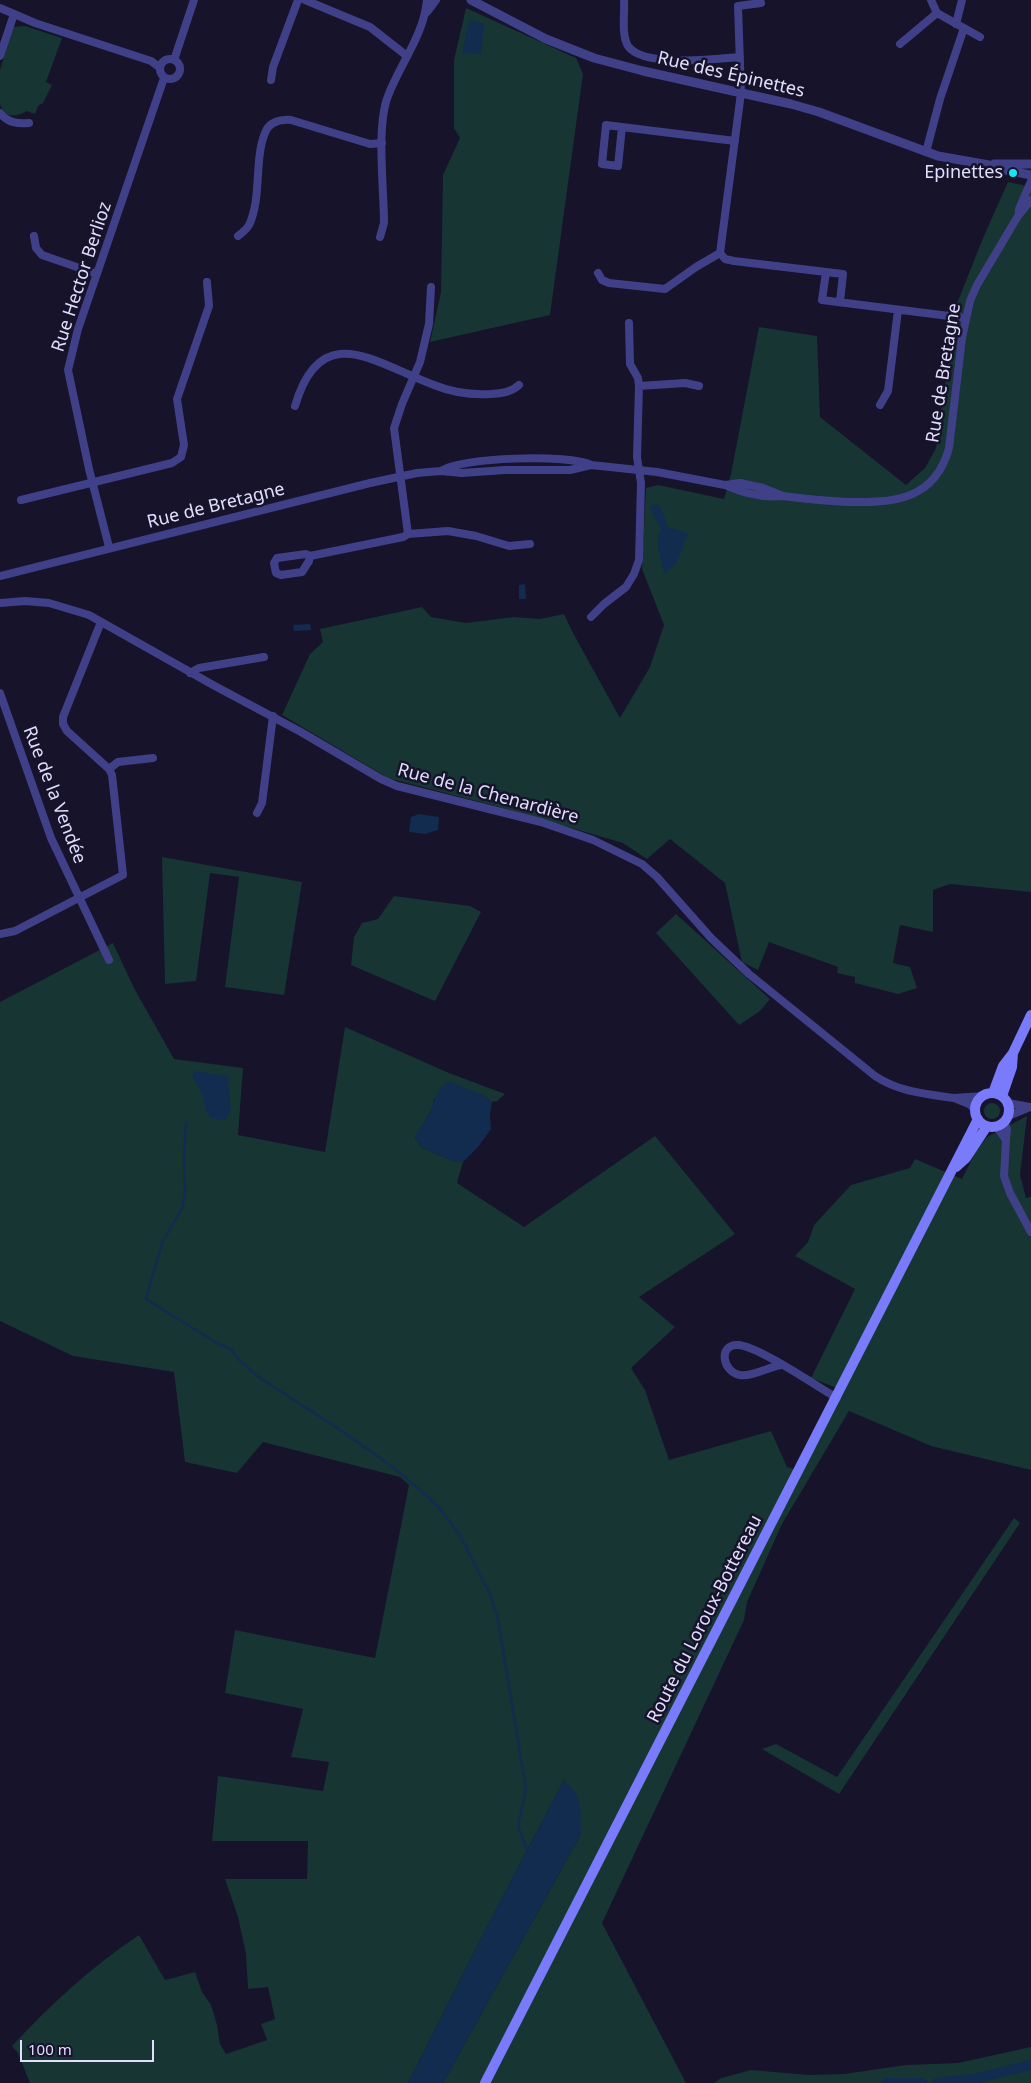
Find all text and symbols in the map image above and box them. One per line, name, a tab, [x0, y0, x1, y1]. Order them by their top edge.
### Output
street label: Rue des Épinettes	[655, 48, 807, 102]
place label: Epinettes	[924, 162, 1003, 184]
marker: Epinettes	[1007, 167, 1019, 179]
street label: Rue Hector Berlioz	[48, 199, 116, 355]
street label: Rue de Bretagne	[922, 302, 966, 444]
street label: Rue de Bretagne	[145, 478, 287, 534]
street label: Rue de la Vendée	[18, 723, 90, 867]
street label: Rue de la Chenardière	[395, 759, 581, 829]
street label: Route du Loroux-Bottereau	[643, 1511, 767, 1727]
scale bar	[22, 2030, 156, 2062]
text: 100 m	[28, 2039, 72, 2059]

